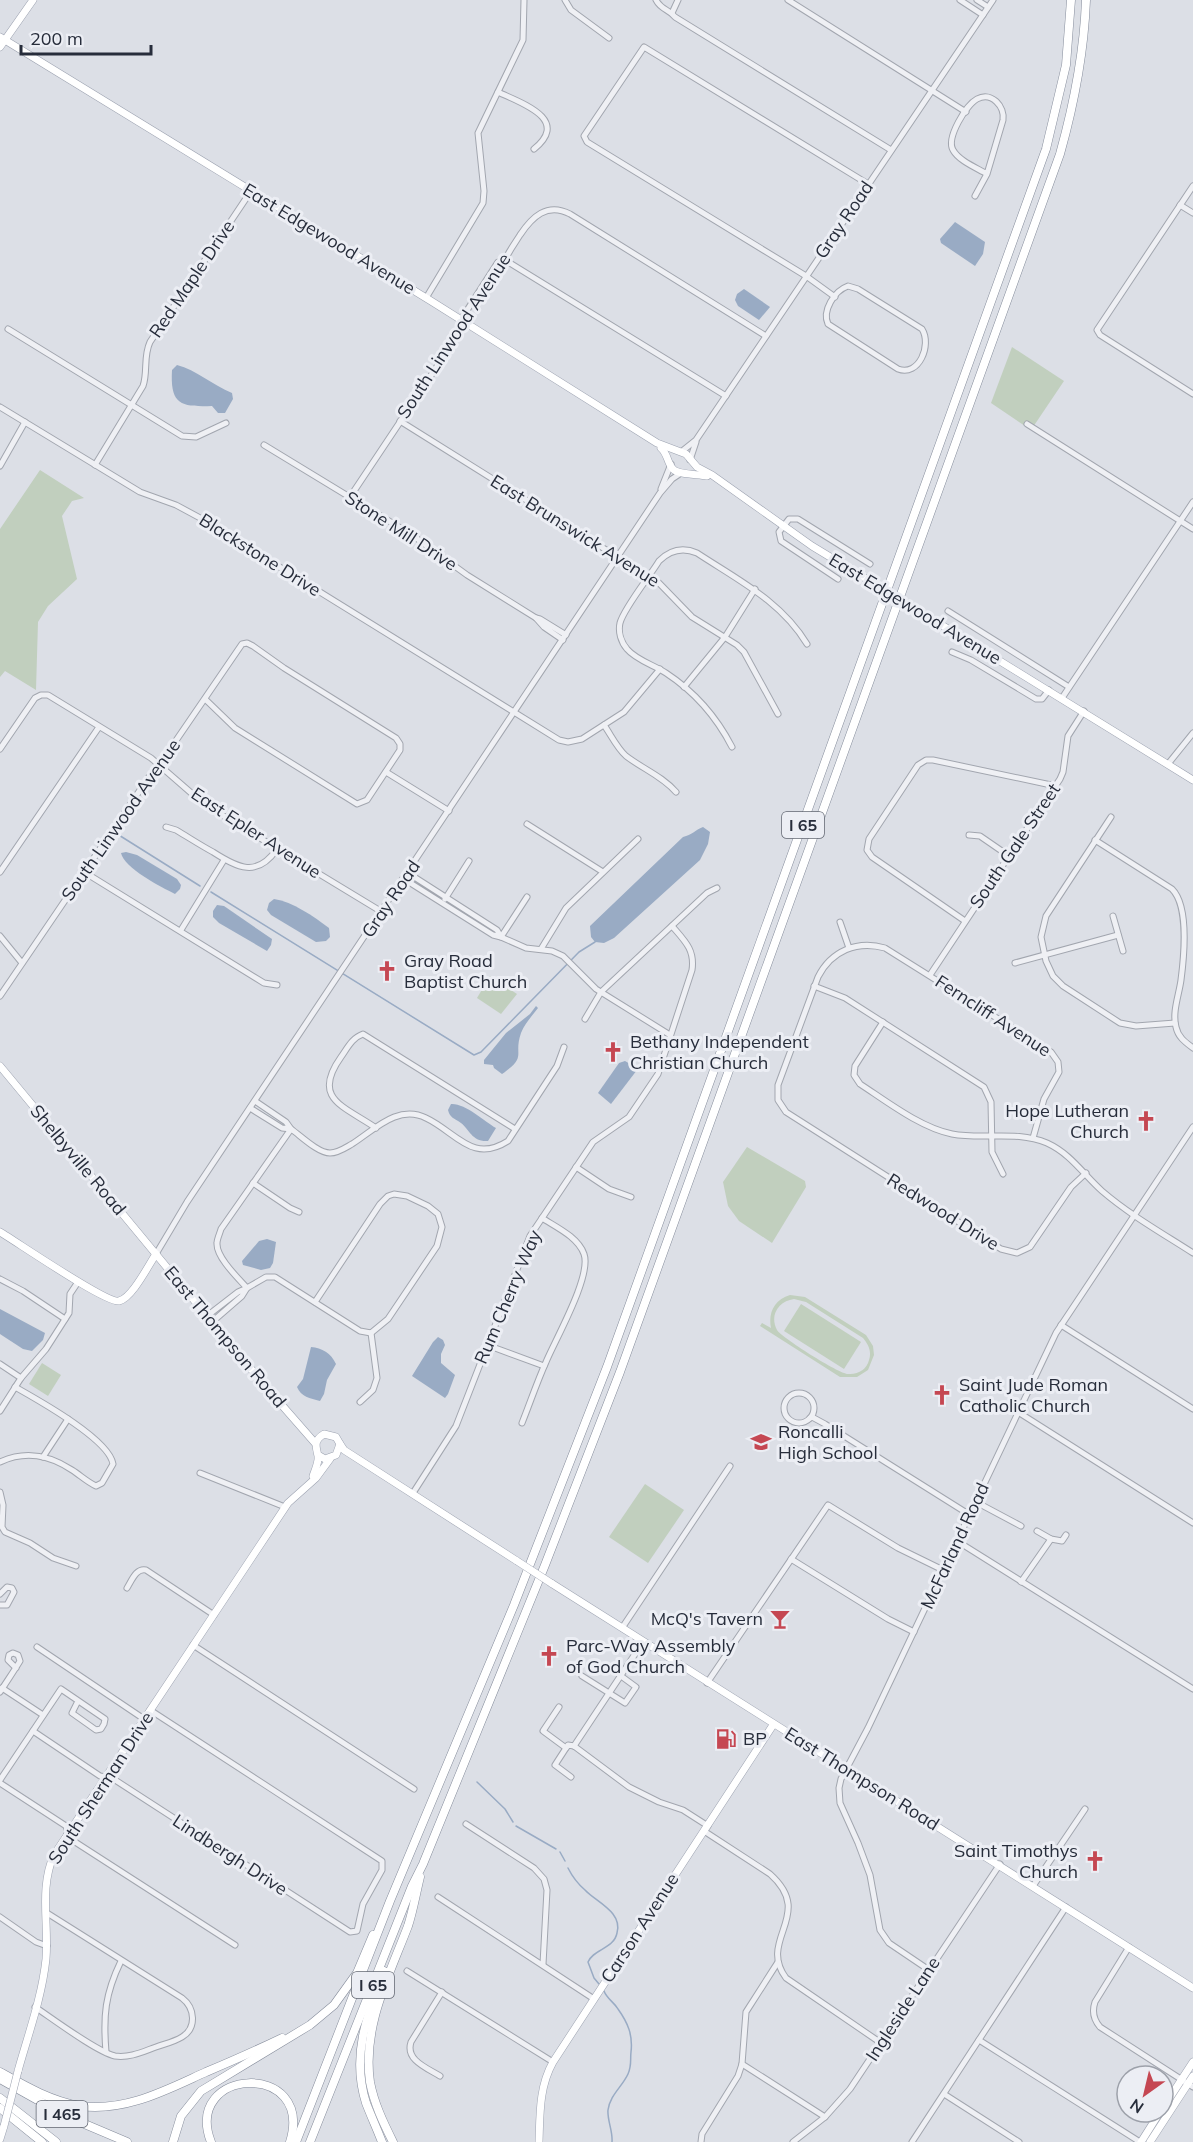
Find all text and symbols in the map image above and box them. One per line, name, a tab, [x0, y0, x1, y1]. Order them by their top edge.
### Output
scale bar	[21, 18, 152, 56]
text: 200 m	[30, 27, 83, 50]
street label: Gray Road	[809, 177, 878, 263]
street label: East Edgewood Avenue	[239, 178, 420, 299]
street label: Red Maple Drive	[144, 216, 239, 342]
street label: South Linwood Avenue	[392, 249, 516, 423]
street label: East Brunswick Avenue	[486, 469, 664, 592]
street label: Stone Mill Drive	[341, 486, 462, 575]
street label: Blackstone Drive	[195, 508, 325, 601]
street label: East Edgewood Avenue	[825, 548, 1006, 669]
street label: South Linwood Avenue	[56, 734, 185, 905]
street label: South Gale Street	[964, 779, 1065, 913]
street label: East Epler Avenue	[187, 782, 326, 883]
road number: I 65	[782, 812, 824, 838]
street label: Gray Road	[356, 856, 425, 942]
place label: Gray Road Baptist Church	[404, 949, 527, 993]
church icon: Gray Road Baptist Church	[375, 959, 399, 983]
street label: Ferncliff Avenue	[931, 970, 1055, 1062]
place label: Bethany Independent Christian Church	[630, 1030, 809, 1074]
church icon: Bethany Independent Christian Church	[601, 1040, 625, 1064]
place label: Hope Lutheran Church	[1005, 1099, 1129, 1143]
street label: Shelbyville Road	[25, 1100, 131, 1220]
church icon: Hope Lutheran Church	[1134, 1109, 1158, 1133]
street label: Redwood Drive	[883, 1168, 1004, 1255]
street label: Rum Cherry Way	[469, 1226, 546, 1367]
street label: East Thompson Road	[159, 1261, 291, 1412]
place label: Saint Jude Roman Catholic Church	[959, 1373, 1108, 1417]
church icon: Saint Jude Roman Catholic Church	[930, 1383, 954, 1407]
place label: Roncalli High School	[778, 1420, 878, 1464]
school or university icon: Roncalli High School	[749, 1430, 773, 1454]
street label: McFarland Road	[915, 1479, 994, 1613]
place label: McQ's Tavern	[651, 1607, 763, 1630]
bar icon: McQ's Tavern	[768, 1607, 792, 1631]
place label: Parc-Way Assembly of God Church	[566, 1634, 736, 1678]
church icon: Parc-Way Assembly of God Church	[537, 1644, 561, 1668]
street label: South Sherman Drive	[43, 1707, 158, 1868]
street label: East Thompson Road	[781, 1722, 944, 1835]
fuel station icon: BP	[714, 1727, 738, 1751]
place label: BP	[743, 1727, 767, 1750]
street label: Lindbergh Drive	[169, 1809, 292, 1900]
place label: Saint Timothys Church	[954, 1839, 1078, 1883]
church icon: Saint Timothys Church	[1083, 1849, 1107, 1873]
street label: Carson Avenue	[596, 1868, 684, 1987]
street label: Ingleside Lane	[860, 1952, 945, 2065]
road number: I 65	[352, 1972, 394, 1998]
north arrow	[1115, 2064, 1175, 2124]
text: N	[1126, 2095, 1147, 2118]
road number: I 465	[36, 2101, 88, 2127]

